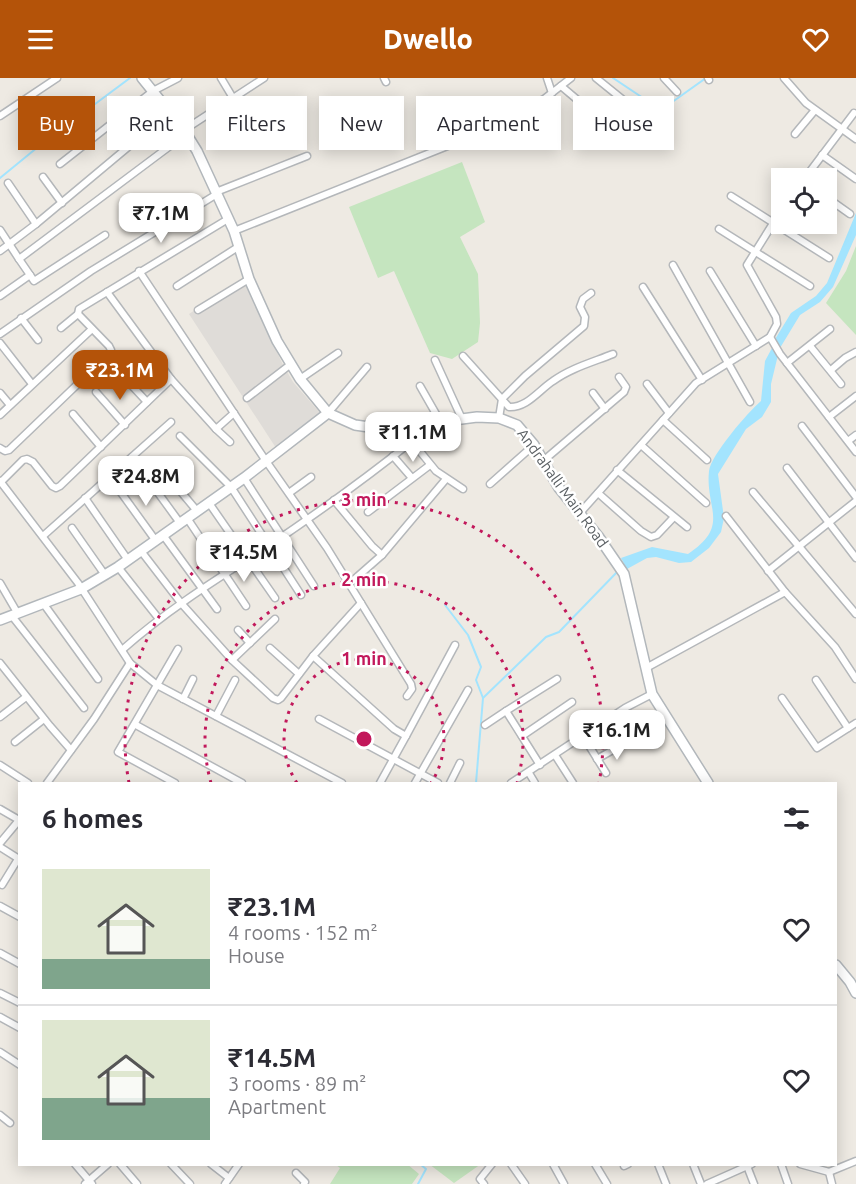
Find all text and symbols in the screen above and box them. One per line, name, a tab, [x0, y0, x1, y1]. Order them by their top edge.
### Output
icon: menu	[24, 23, 57, 56]
icon: heart	[799, 23, 832, 56]
text: Dwello	[383, 24, 473, 54]
chip: Buy	[18, 96, 95, 150]
chip: Rent	[107, 96, 194, 150]
chip: Filters	[206, 96, 307, 150]
chip: New	[319, 96, 404, 150]
chip: Apartment	[416, 96, 561, 150]
chip: House	[573, 96, 674, 150]
map controls	[771, 168, 837, 234]
button: locate	[771, 168, 837, 234]
pin: ₹7.1M	[119, 193, 203, 244]
text: ₹7.1M	[133, 201, 189, 224]
pin: ₹23.1M	[71, 350, 169, 401]
text: ₹23.1M	[86, 358, 154, 381]
pin: ₹11.1M	[364, 412, 462, 463]
text: ₹11.1M	[379, 420, 447, 443]
street label: Andrahalli Main Road	[514, 425, 612, 551]
pin: ₹24.8M	[97, 456, 195, 507]
text: ₹24.8M	[112, 464, 180, 487]
text: 3 min	[341, 489, 387, 509]
pin: ₹14.5M	[195, 532, 293, 583]
text: ₹14.5M	[210, 540, 278, 563]
text: 2 min	[341, 569, 387, 589]
text: 1 min	[341, 648, 387, 668]
pin: ₹16.1M	[568, 710, 666, 761]
text: ₹16.1M	[583, 718, 651, 741]
centre of rings	[354, 729, 374, 749]
icon: filters	[780, 802, 813, 835]
text: 6 homes	[42, 804, 143, 833]
text: ₹23.1M	[228, 892, 316, 921]
icon: home	[90, 893, 162, 965]
icon: heart	[780, 913, 813, 946]
text: 4 rooms · 152 m²	[228, 921, 378, 944]
text: House	[228, 944, 285, 967]
text: ₹14.5M	[228, 1043, 316, 1072]
icon: home	[90, 1044, 162, 1116]
icon: heart	[780, 1064, 813, 1097]
text: 3 rooms · 89 m²	[228, 1072, 366, 1095]
text: Apartment	[228, 1095, 326, 1118]

